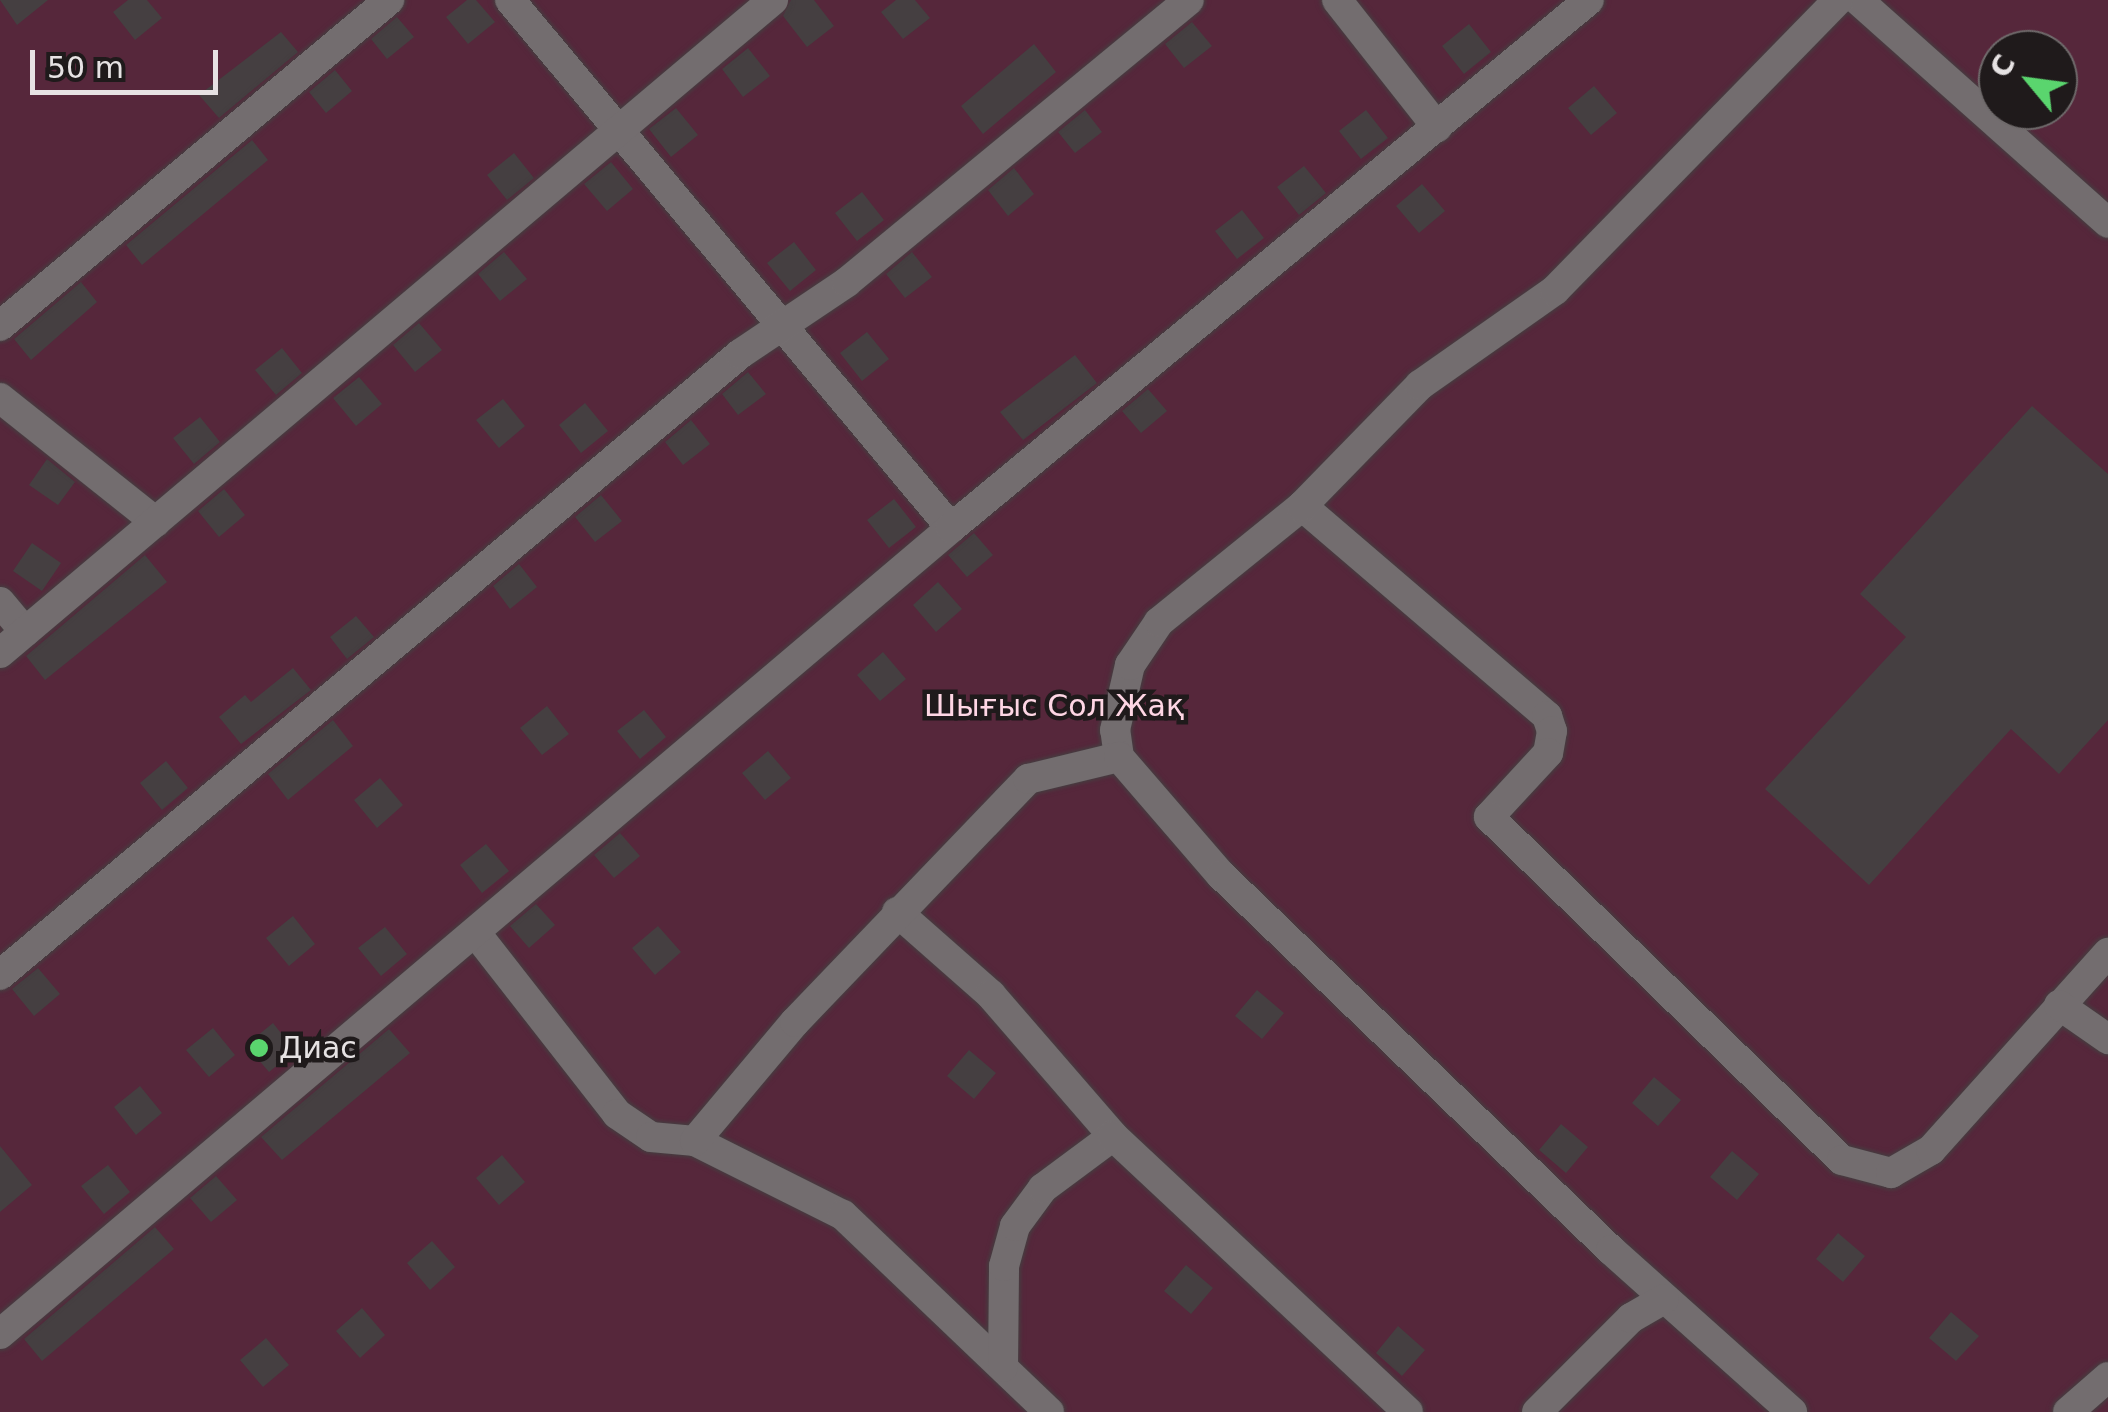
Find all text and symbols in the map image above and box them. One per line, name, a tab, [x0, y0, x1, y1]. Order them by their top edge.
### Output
scale bar	[35, 30, 222, 92]
north arrow	[1978, 30, 2078, 130]
text: С	[1984, 49, 2022, 83]
text: 50 m	[47, 50, 124, 85]
park label: Шығыс Сол Жақ	[924, 688, 1184, 724]
place label: Диас	[279, 1030, 357, 1066]
marker: Диас	[248, 1037, 270, 1059]

